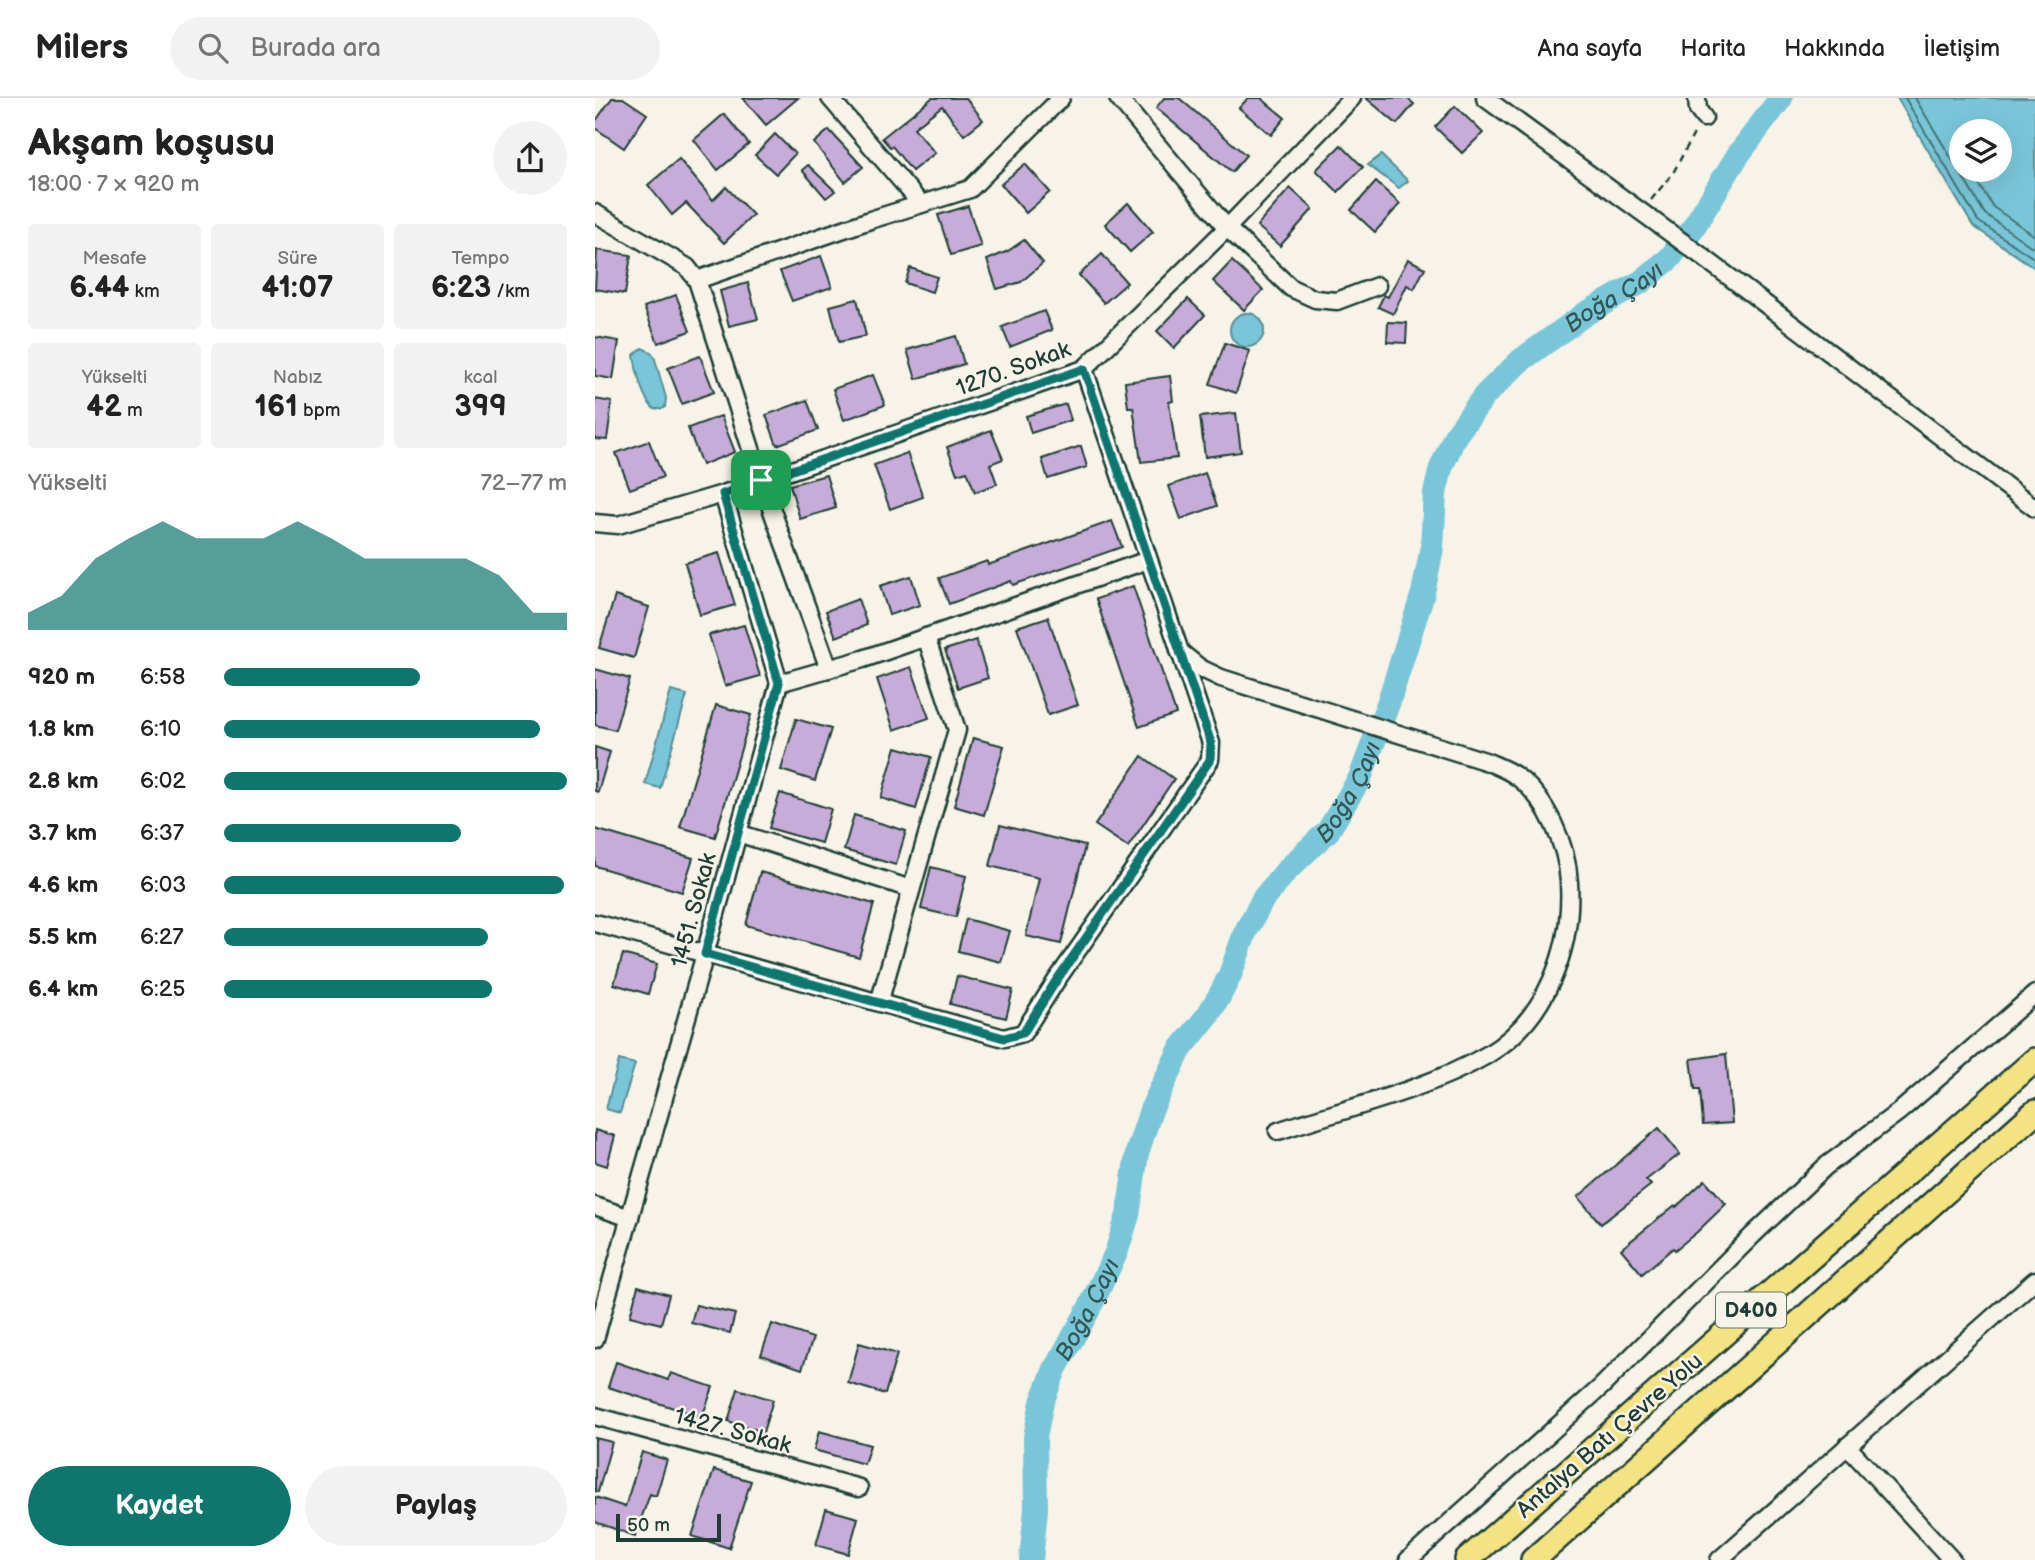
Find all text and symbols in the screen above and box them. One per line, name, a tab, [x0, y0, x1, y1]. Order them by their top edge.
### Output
search box	[170, 17, 660, 80]
text: Milers	[35, 28, 128, 68]
icon: search	[194, 29, 232, 67]
text: Burada ara	[250, 33, 381, 64]
text: Ana sayfa	[1538, 34, 1642, 63]
text: Harita	[1680, 34, 1746, 63]
text: Hakkında	[1784, 34, 1885, 63]
text: İletişim	[1923, 34, 2000, 63]
map controls	[1949, 119, 2012, 182]
button: layers	[1949, 119, 2012, 182]
text: Akşam koşusu	[28, 121, 275, 166]
button: share	[493, 121, 567, 195]
text: 18:00 · 7 × 920 m	[28, 170, 200, 198]
text: Mesafe	[82, 247, 147, 270]
text: Süre	[278, 247, 317, 270]
text: Tempo	[451, 247, 510, 270]
water label: Boğa Çayı	[1559, 255, 1670, 339]
text: 6.44	[69, 270, 129, 306]
text: 41:07	[261, 270, 334, 306]
text: 6:23	[431, 270, 491, 306]
text: km	[129, 280, 160, 303]
text: /km	[491, 280, 530, 303]
street label: 1270. Sokak	[952, 335, 1075, 403]
text: Yükselti	[82, 366, 147, 389]
text: Nabız	[273, 366, 322, 389]
text: kcal	[463, 366, 498, 389]
text: 42	[86, 389, 122, 425]
text: 161	[254, 389, 298, 425]
text: 399	[454, 389, 507, 425]
text: m	[122, 399, 143, 422]
text: bpm	[298, 399, 341, 422]
pin	[731, 450, 791, 510]
icon: arrive	[742, 461, 780, 499]
text: Yükselti	[28, 469, 107, 497]
text: 72–77 m	[481, 469, 567, 497]
text: 920 m	[28, 663, 95, 691]
text: 6:58	[140, 663, 185, 691]
text: 1.8 km	[28, 715, 94, 743]
text: 6:10	[140, 715, 181, 743]
water label: Boğa Çayı	[1310, 737, 1388, 850]
text: 2.8 km	[28, 767, 99, 795]
text: 6:02	[140, 767, 186, 795]
text: 3.7 km	[28, 819, 97, 847]
text: 6:37	[140, 819, 184, 847]
street label: 1451. Sokak	[665, 849, 723, 971]
text: 4.6 km	[28, 871, 98, 899]
text: 6:03	[140, 871, 186, 899]
text: 5.5 km	[28, 923, 97, 951]
text: 6:27	[140, 923, 184, 951]
text: 6.4 km	[28, 975, 98, 1003]
text: 6:25	[140, 975, 185, 1003]
water label: Boğa Çayı	[1049, 1254, 1126, 1366]
road number: D400	[1716, 1292, 1786, 1328]
street label: Antalya Batı Çevre Yolu	[1511, 1347, 1709, 1524]
street label: 1427. Sokak	[671, 1402, 795, 1460]
button: Kaydet	[28, 1466, 291, 1546]
button: Paylaş	[305, 1466, 567, 1546]
scale bar	[616, 1511, 721, 1543]
text: 50 m	[627, 1514, 670, 1537]

